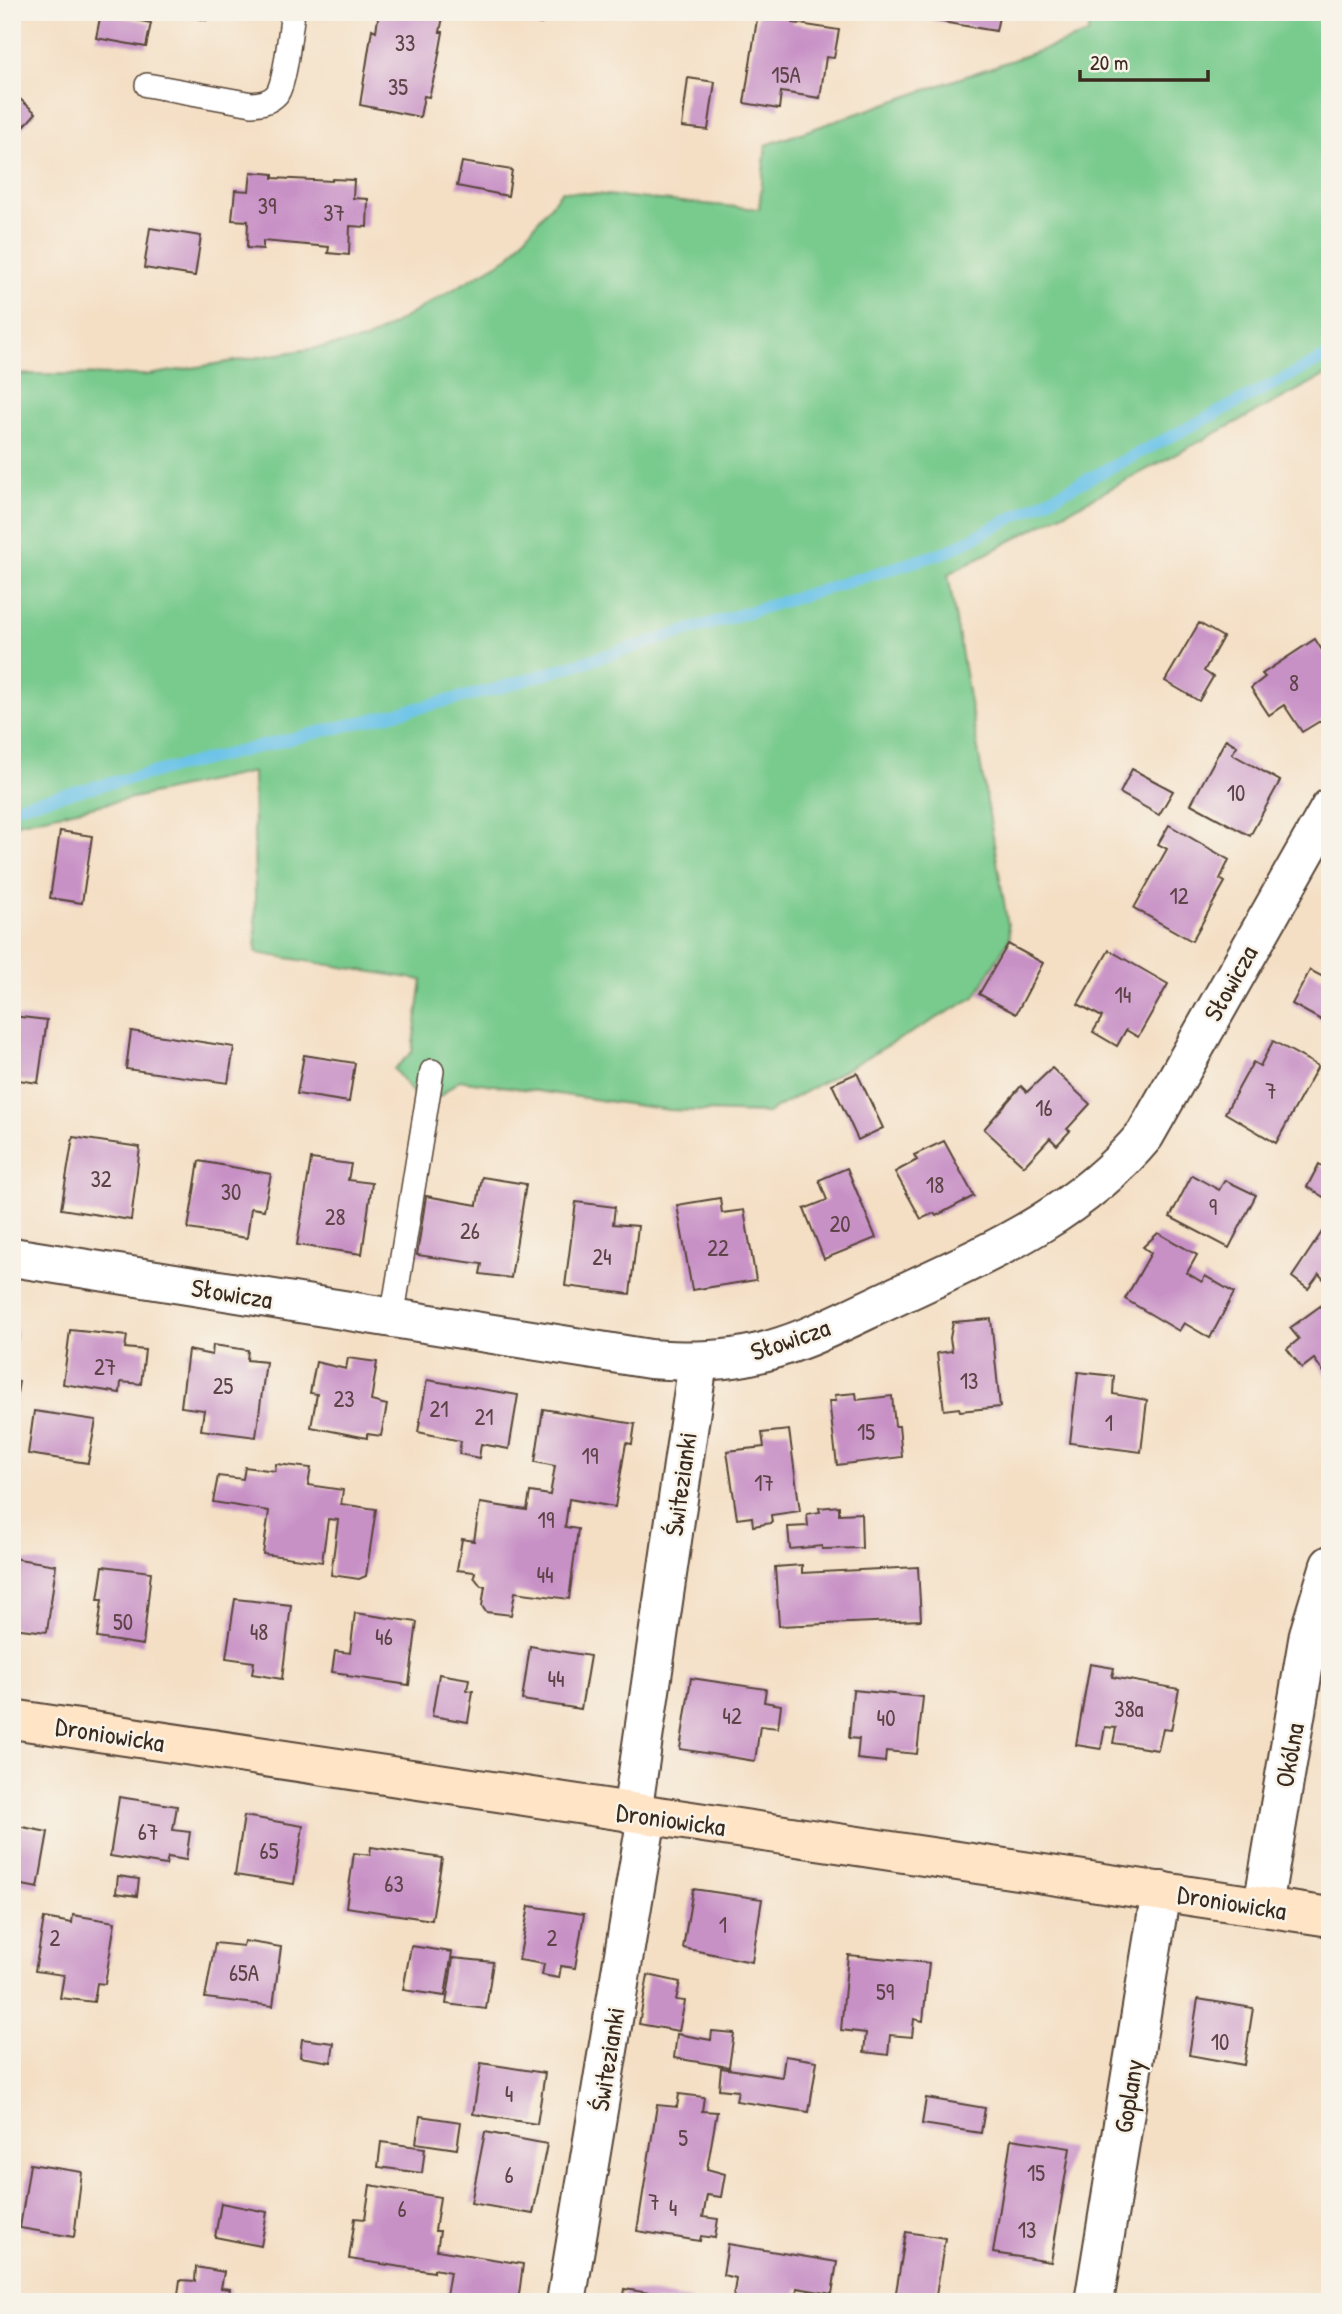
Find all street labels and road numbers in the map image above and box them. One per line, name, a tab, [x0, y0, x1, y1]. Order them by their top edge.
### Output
street label: Słowicza	[1195, 939, 1265, 1027]
street label: Słowicza	[189, 1269, 275, 1317]
street label: Słowicza	[746, 1309, 834, 1369]
street label: Świtezianki	[655, 1430, 705, 1538]
street label: Droniowicka	[53, 1708, 167, 1760]
street label: Okólna	[1266, 1720, 1312, 1790]
street label: Droniowicka	[614, 1794, 728, 1844]
street label: Droniowicka	[1175, 1876, 1289, 1928]
street label: Świtezianki	[582, 2005, 632, 2113]
street label: Goplany	[1105, 2057, 1151, 2135]

